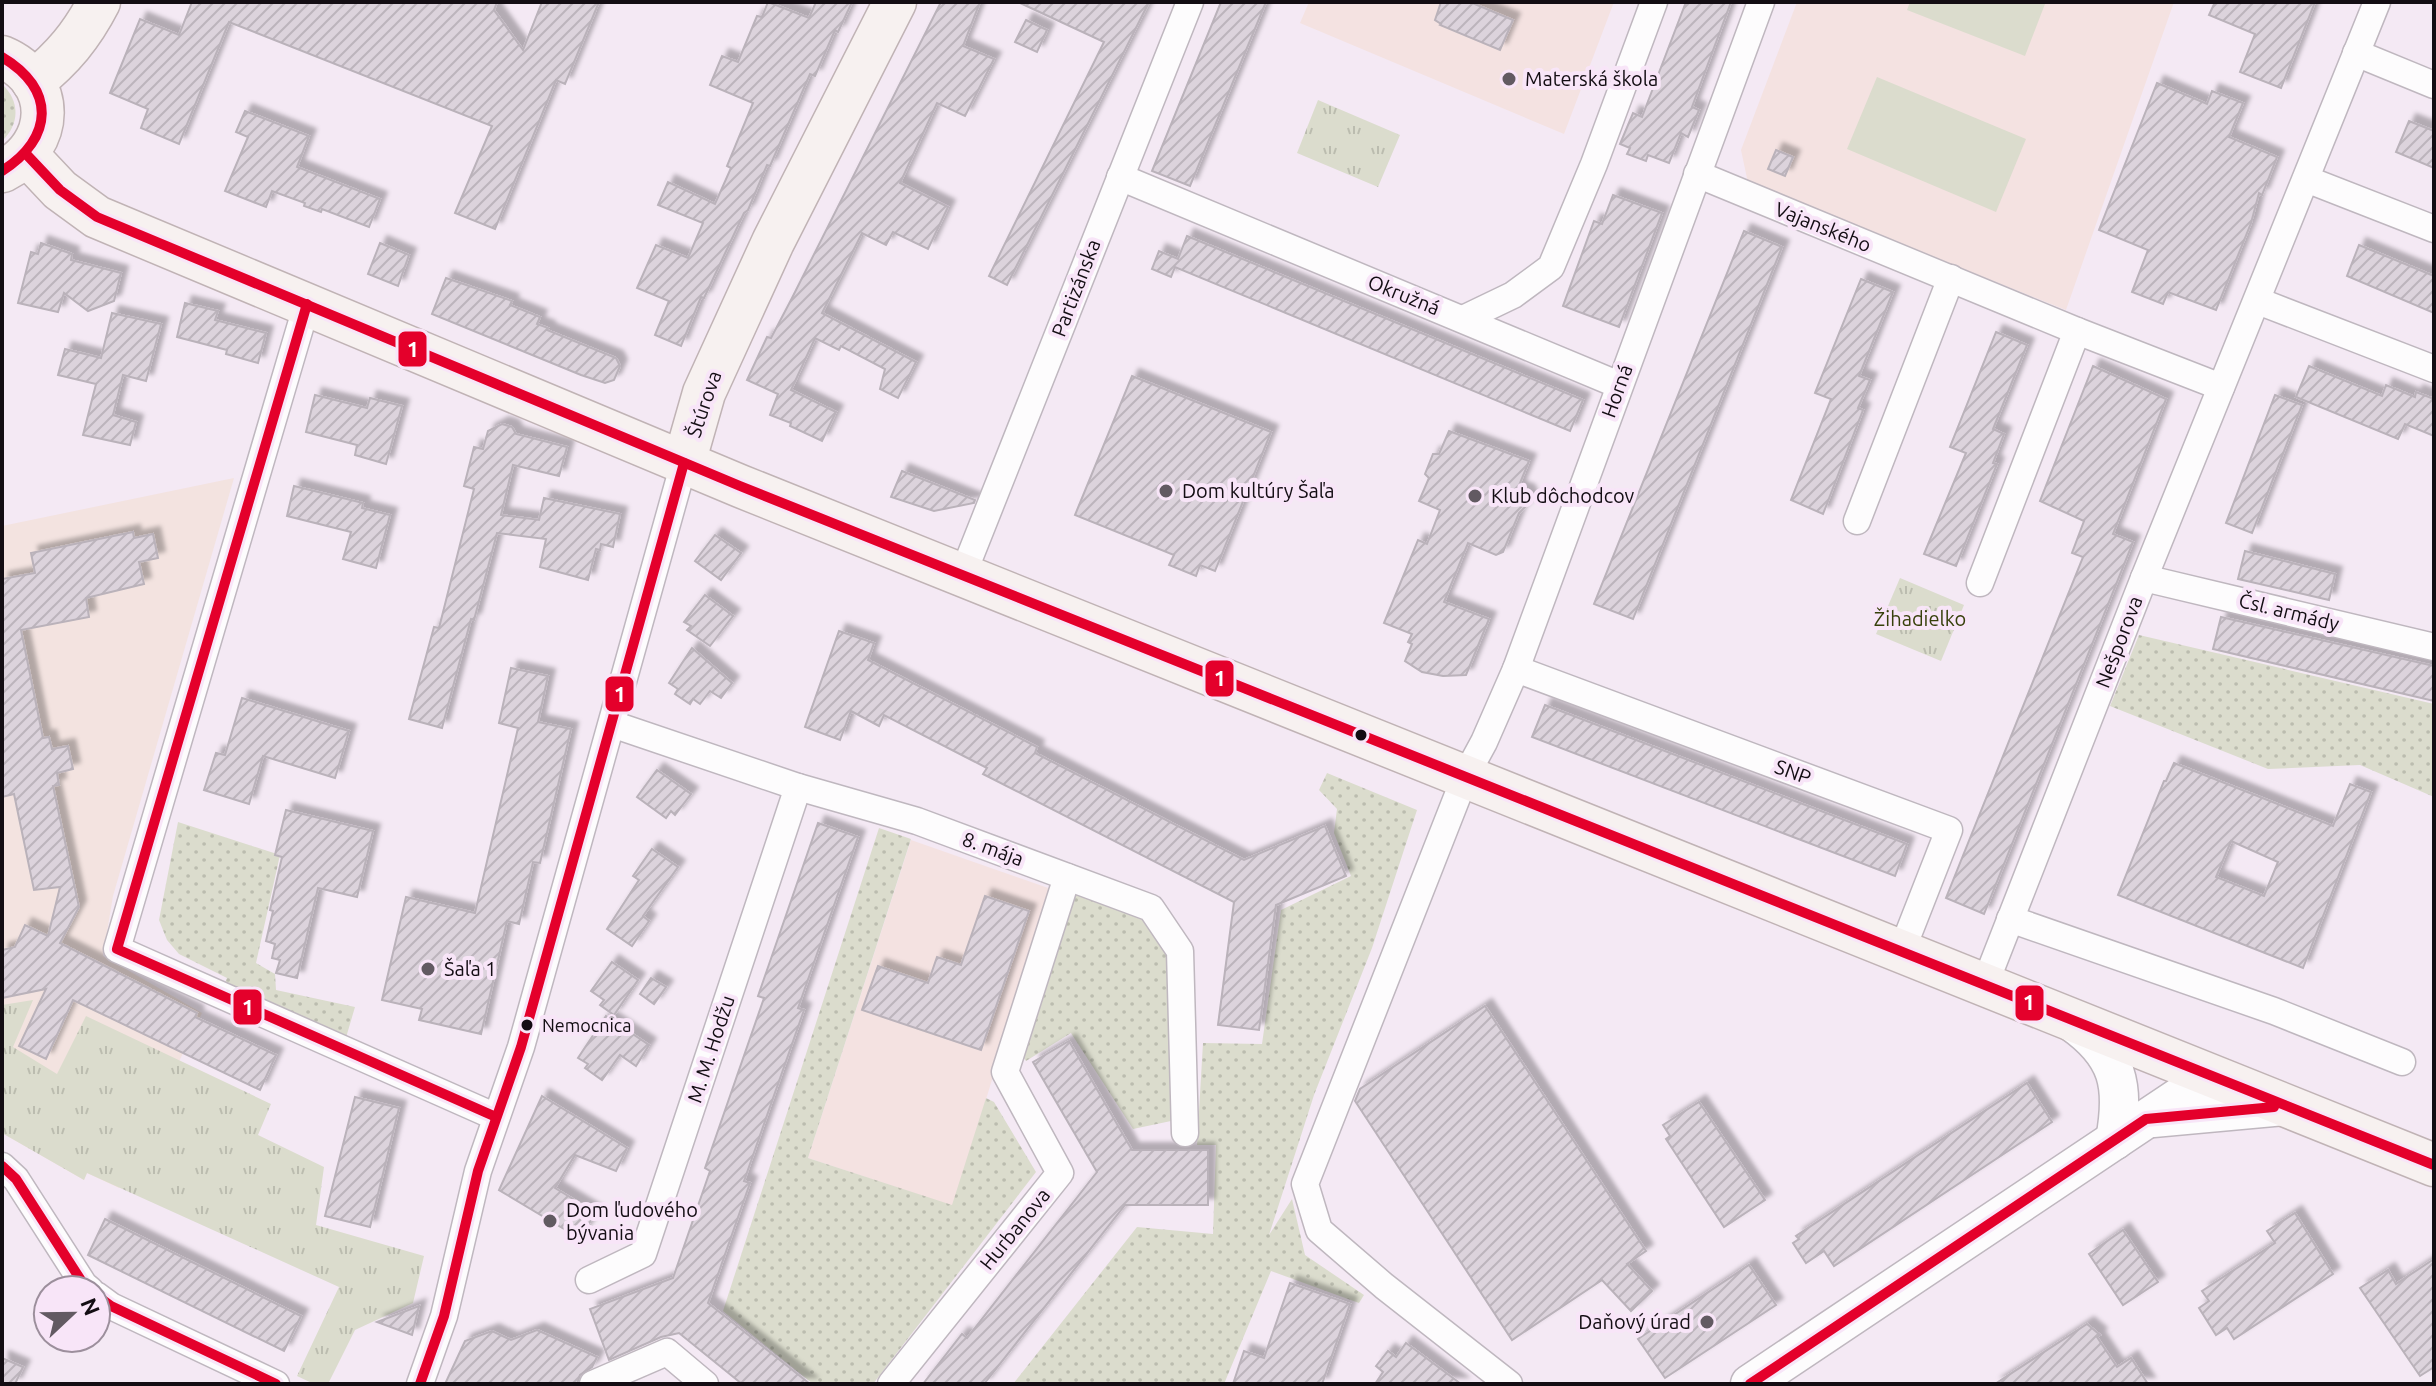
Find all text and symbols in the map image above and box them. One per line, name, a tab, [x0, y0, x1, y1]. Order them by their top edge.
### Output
place label: Materská škola	[1525, 67, 1658, 90]
marker: Materská škola	[1500, 70, 1518, 88]
street label: Vajanského	[1772, 197, 1875, 256]
street label: Partizánska	[1046, 236, 1105, 340]
street label: Okružná	[1365, 270, 1444, 319]
line badge: 1	[397, 330, 428, 368]
text: 1	[407, 336, 419, 361]
street label: Horná	[1596, 361, 1637, 421]
street label: Štúrova	[681, 367, 726, 440]
place label: Dom kultúry Šaľa	[1182, 479, 1335, 502]
marker: Dom kultúry Šaľa	[1157, 482, 1175, 500]
place label: Klub dôchodcov	[1491, 484, 1635, 507]
marker: Klub dôchodcov	[1466, 487, 1484, 505]
street label: Čsl. armády	[2237, 588, 2342, 635]
street label: Nešporova	[2090, 593, 2147, 691]
park label: Žihadielko	[1874, 607, 1966, 630]
line badge: 1	[1204, 659, 1235, 698]
text: 1	[1214, 665, 1226, 690]
line badge: 1	[604, 675, 635, 713]
text: 1	[614, 681, 626, 706]
unlabelled marker	[1353, 727, 1369, 743]
street label: SNP	[1772, 754, 1814, 789]
street label: 8. mája	[959, 827, 1027, 870]
place label: Šaľa 1	[444, 957, 497, 980]
marker: Šaľa 1	[419, 960, 437, 978]
line badge: 1	[2014, 984, 2045, 1022]
line badge: 1	[232, 988, 263, 1026]
text: 1	[2023, 989, 2035, 1014]
street label: M. M. Hodžu	[682, 992, 739, 1106]
text: 1	[242, 994, 254, 1019]
place label: Nemocnica	[542, 1015, 631, 1035]
marker: Nemocnica	[519, 1017, 535, 1033]
street label: Hurbanova	[975, 1183, 1054, 1274]
place label: Dom ľudového bývania	[566, 1198, 698, 1244]
marker: Dom ľudového bývania	[541, 1212, 559, 1230]
north arrow	[32, 1274, 112, 1354]
text: N	[76, 1294, 106, 1319]
place label: Daňový úrad	[1578, 1310, 1691, 1333]
marker: Daňový úrad	[1698, 1313, 1716, 1331]

